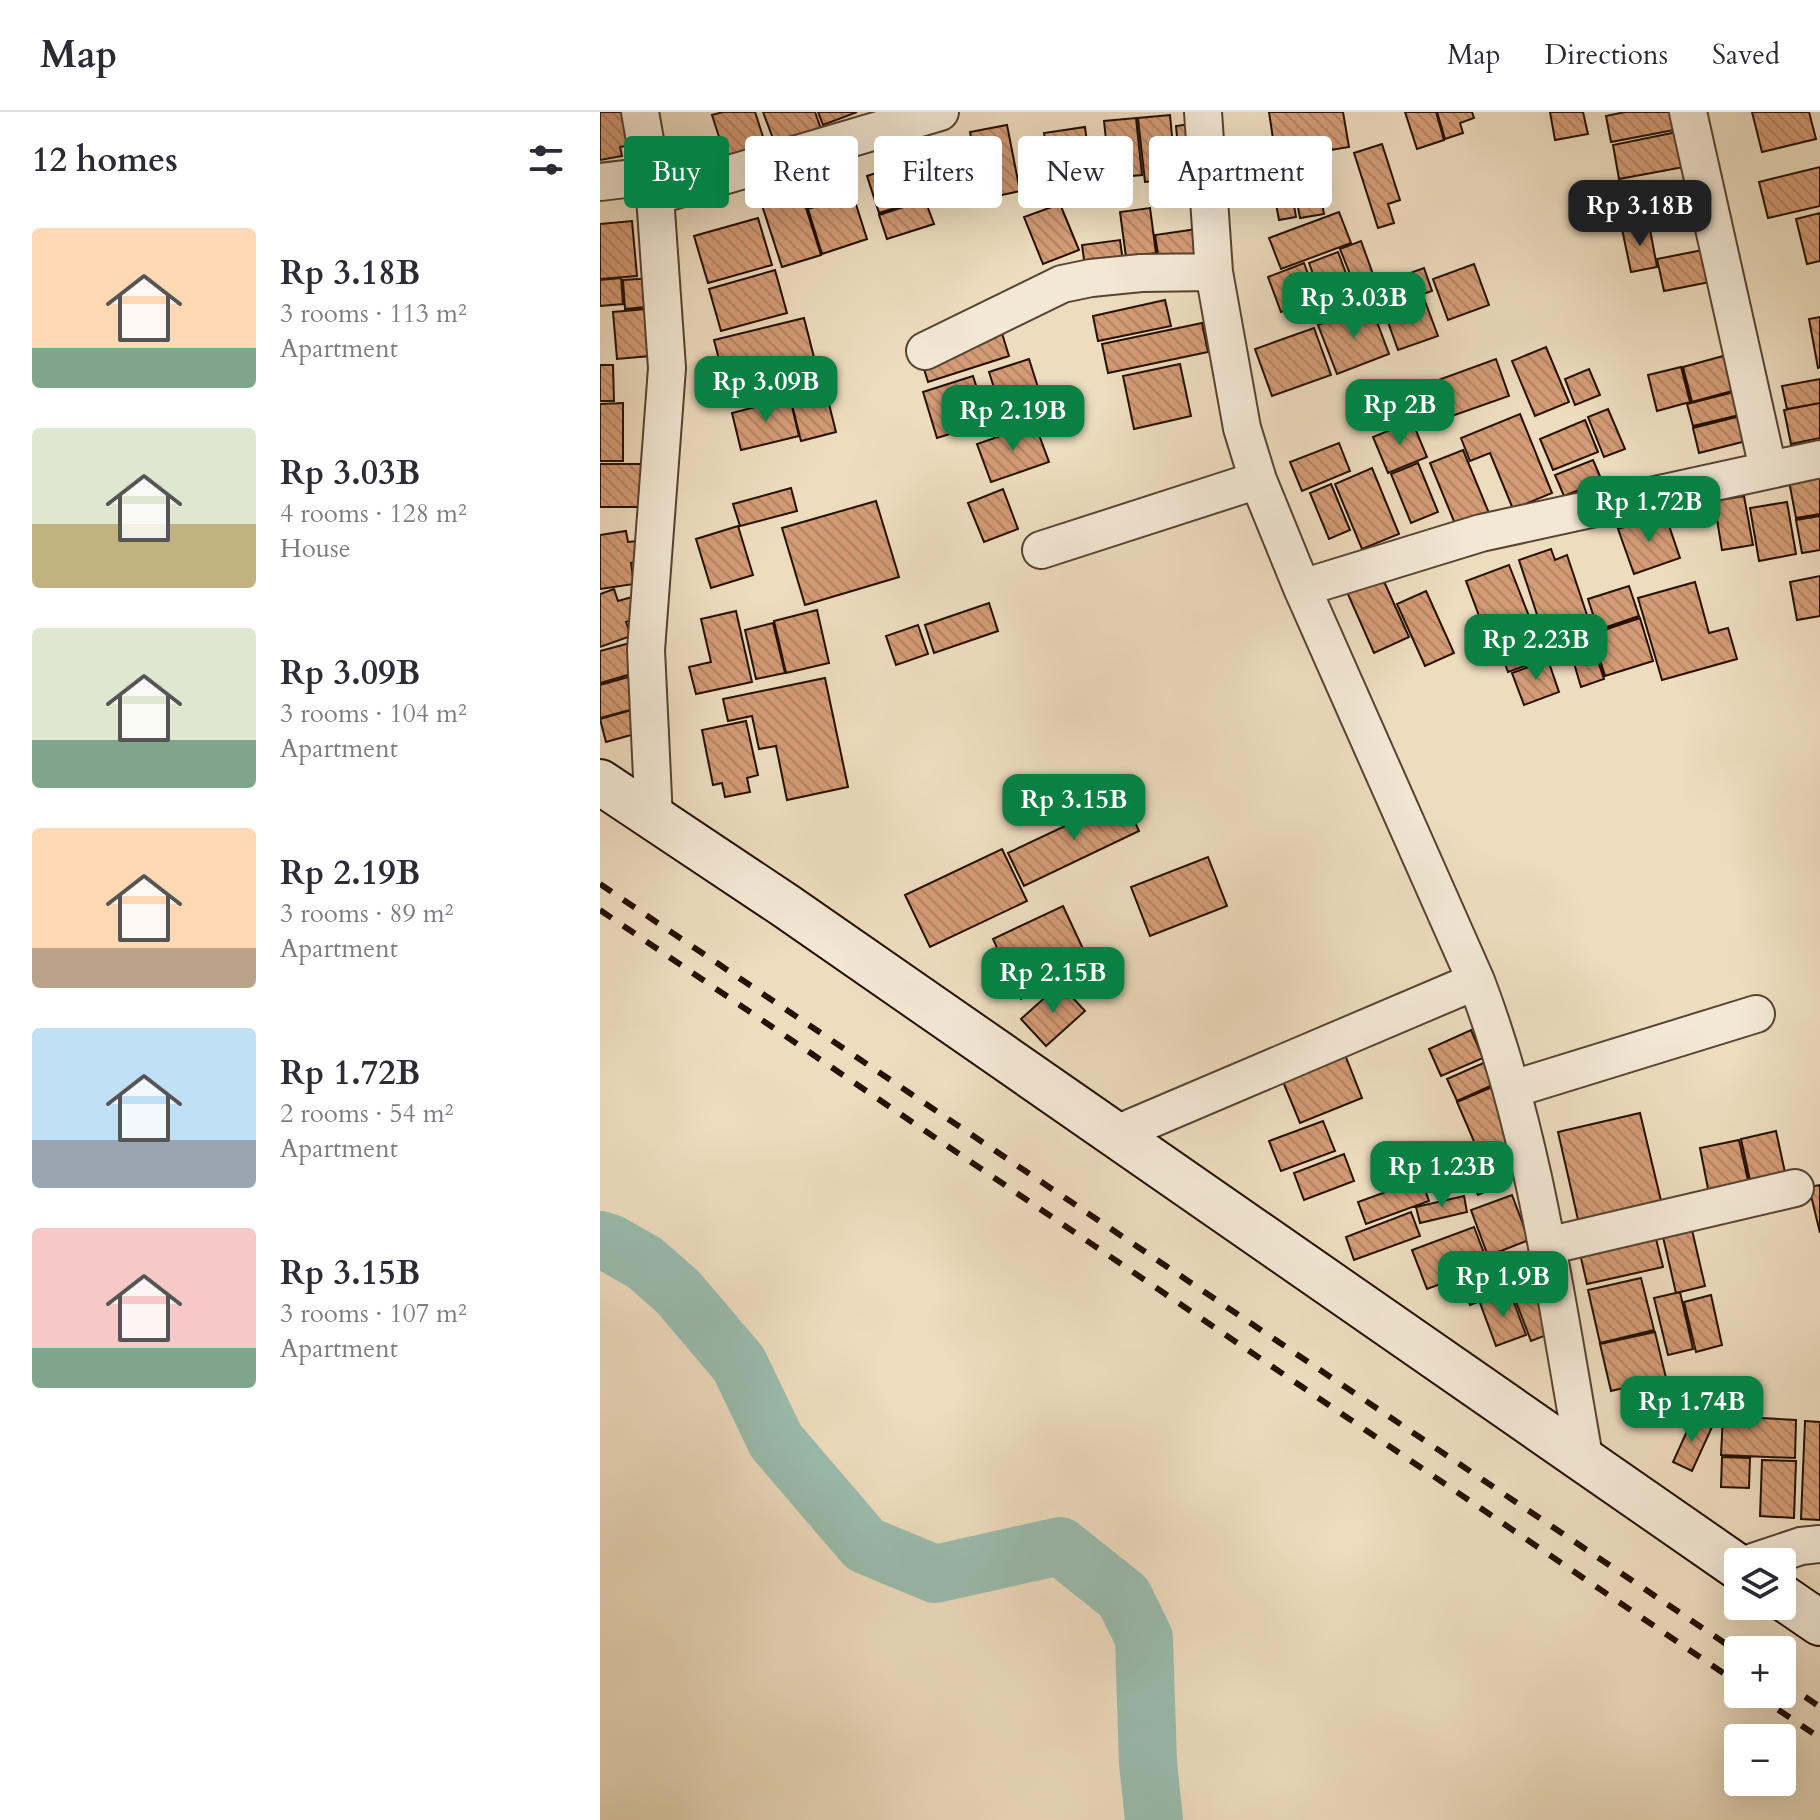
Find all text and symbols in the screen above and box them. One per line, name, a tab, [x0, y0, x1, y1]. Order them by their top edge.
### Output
text: Map	[40, 29, 117, 81]
text: Map	[1447, 36, 1501, 74]
text: Directions	[1545, 36, 1668, 74]
text: Saved	[1712, 36, 1780, 74]
chip: Buy	[624, 136, 729, 208]
chip: Rent	[745, 136, 858, 208]
chip: Filters	[874, 136, 1002, 208]
chip: New	[1018, 136, 1133, 208]
chip: Apartment	[1149, 136, 1332, 208]
text: 12 homes	[32, 137, 178, 183]
icon: filters	[524, 138, 568, 182]
pin: Rp 3.18B	[1557, 180, 1723, 248]
text: Rp 3.18B	[1586, 188, 1694, 223]
text: Rp 3.18B	[280, 250, 420, 296]
icon: home	[96, 260, 192, 356]
pin: Rp 3.03B	[1271, 272, 1437, 340]
text: Rp 3.03B	[1300, 280, 1408, 315]
text: 3 rooms · 113 m²	[280, 296, 467, 331]
text: Apartment	[280, 331, 398, 366]
pin: Rp 3.09B	[683, 356, 849, 424]
text: Rp 3.09B	[712, 364, 820, 399]
pin: Rp 2B	[1344, 379, 1456, 447]
pin: Rp 2.19B	[930, 385, 1096, 453]
text: Rp 2B	[1363, 387, 1437, 422]
text: Rp 2.19B	[959, 393, 1067, 428]
text: Rp 3.03B	[280, 450, 420, 496]
icon: home	[96, 460, 192, 556]
pin: Rp 1.72B	[1566, 476, 1732, 544]
text: Rp 1.72B	[1595, 484, 1703, 519]
text: 4 rooms · 128 m²	[280, 496, 467, 531]
text: House	[280, 531, 351, 566]
pin: Rp 2.23B	[1453, 614, 1619, 682]
text: Rp 2.23B	[1482, 622, 1590, 657]
text: Rp 3.09B	[280, 650, 420, 696]
icon: home	[96, 660, 192, 756]
text: 3 rooms · 104 m²	[280, 696, 467, 731]
text: Apartment	[280, 731, 398, 766]
pin: Rp 3.15B	[991, 774, 1157, 842]
text: Rp 3.15B	[1020, 782, 1128, 817]
text: Rp 2.19B	[280, 850, 420, 896]
icon: home	[96, 860, 192, 956]
text: 3 rooms · 89 m²	[280, 896, 453, 931]
text: Apartment	[280, 931, 398, 966]
pin: Rp 2.15B	[970, 947, 1136, 1015]
text: Rp 2.15B	[999, 955, 1107, 990]
text: Rp 1.72B	[280, 1050, 420, 1096]
icon: home	[96, 1060, 192, 1156]
text: 2 rooms · 54 m²	[280, 1096, 453, 1131]
text: Apartment	[280, 1131, 398, 1166]
pin: Rp 1.23B	[1359, 1141, 1525, 1209]
text: Rp 1.23B	[1388, 1149, 1496, 1184]
text: Rp 3.15B	[280, 1250, 420, 1296]
pin: Rp 1.9B	[1429, 1251, 1577, 1319]
text: Rp 1.9B	[1456, 1259, 1550, 1294]
icon: home	[96, 1260, 192, 1356]
text: 3 rooms · 107 m²	[280, 1296, 467, 1331]
text: Apartment	[280, 1331, 398, 1366]
pin: Rp 1.74B	[1609, 1376, 1775, 1444]
text: Rp 1.74B	[1638, 1384, 1746, 1419]
map controls	[1724, 1548, 1796, 1796]
button: layers	[1724, 1548, 1796, 1620]
button: +	[1724, 1636, 1796, 1708]
button: −	[1724, 1724, 1796, 1796]

